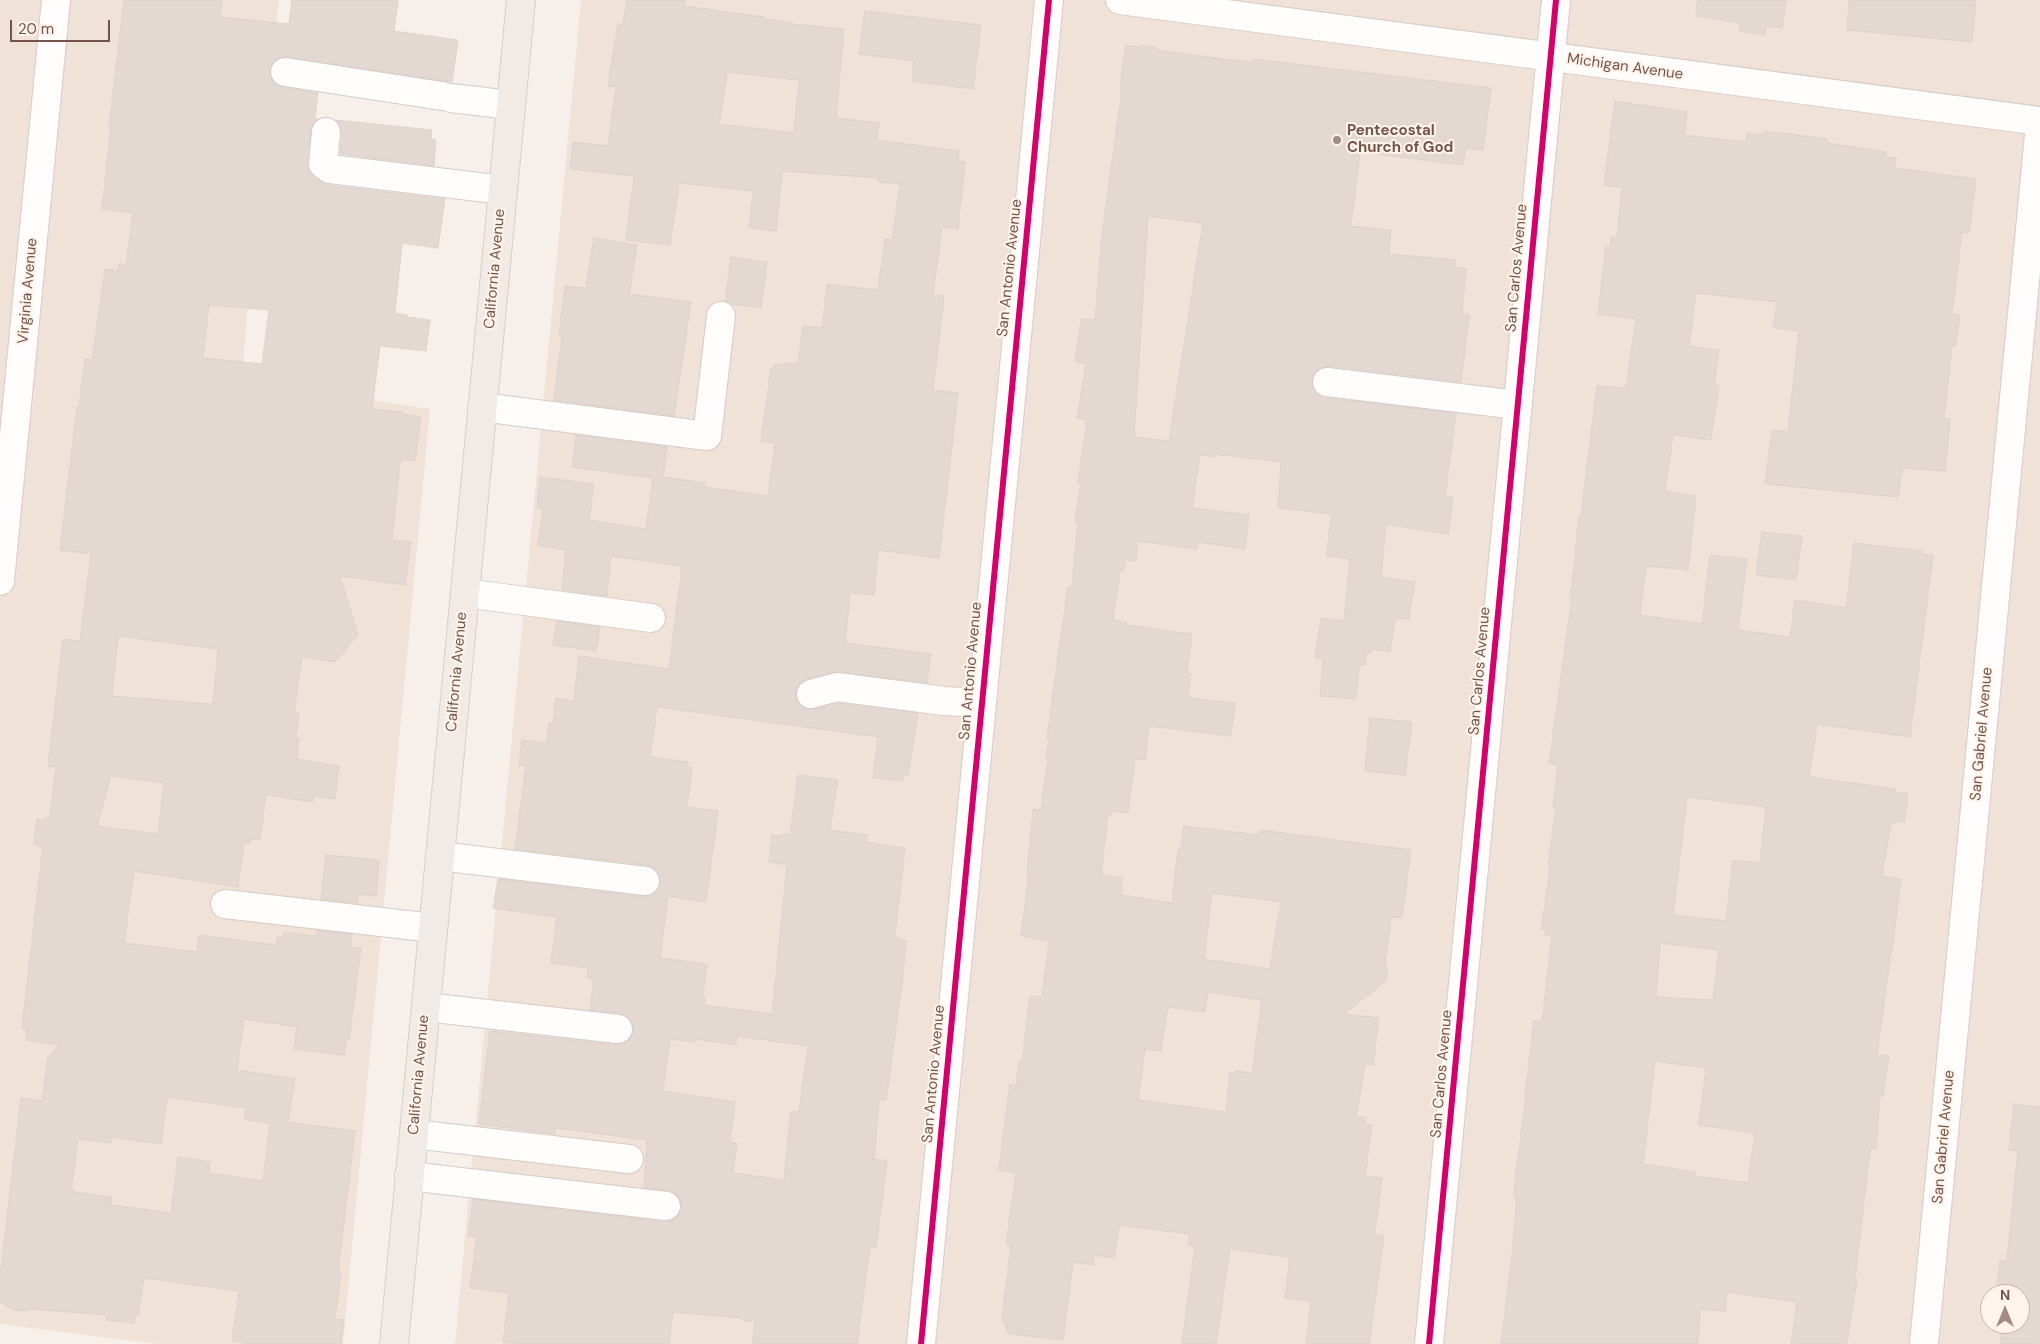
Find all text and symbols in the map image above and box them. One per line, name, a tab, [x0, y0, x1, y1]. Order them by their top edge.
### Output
scale bar	[12, 10, 112, 42]
text: 20 m	[18, 19, 54, 39]
street label: Michigan Avenue	[1566, 50, 1684, 84]
place label: Pentecostal Church of God	[1347, 122, 1453, 157]
marker: Pentecostal Church of God	[1331, 134, 1343, 146]
street label: San Antonio Avenue	[994, 198, 1026, 338]
street label: San Carlos Avenue	[1502, 203, 1532, 333]
street label: California Avenue	[481, 208, 509, 330]
street label: Virginia Avenue	[14, 237, 42, 345]
street label: San Antonio Avenue	[956, 601, 986, 741]
street label: San Carlos Avenue	[1465, 606, 1495, 736]
street label: California Avenue	[443, 611, 471, 733]
street label: San Gabriel Avenue	[1967, 666, 1997, 802]
street label: San Antonio Avenue	[919, 1004, 949, 1144]
street label: San Carlos Avenue	[1427, 1009, 1457, 1139]
street label: California Avenue	[405, 1014, 433, 1136]
street label: San Gabriel Avenue	[1929, 1069, 1959, 1205]
north arrow	[1980, 1284, 2030, 1334]
text: N	[2000, 1286, 2010, 1304]

